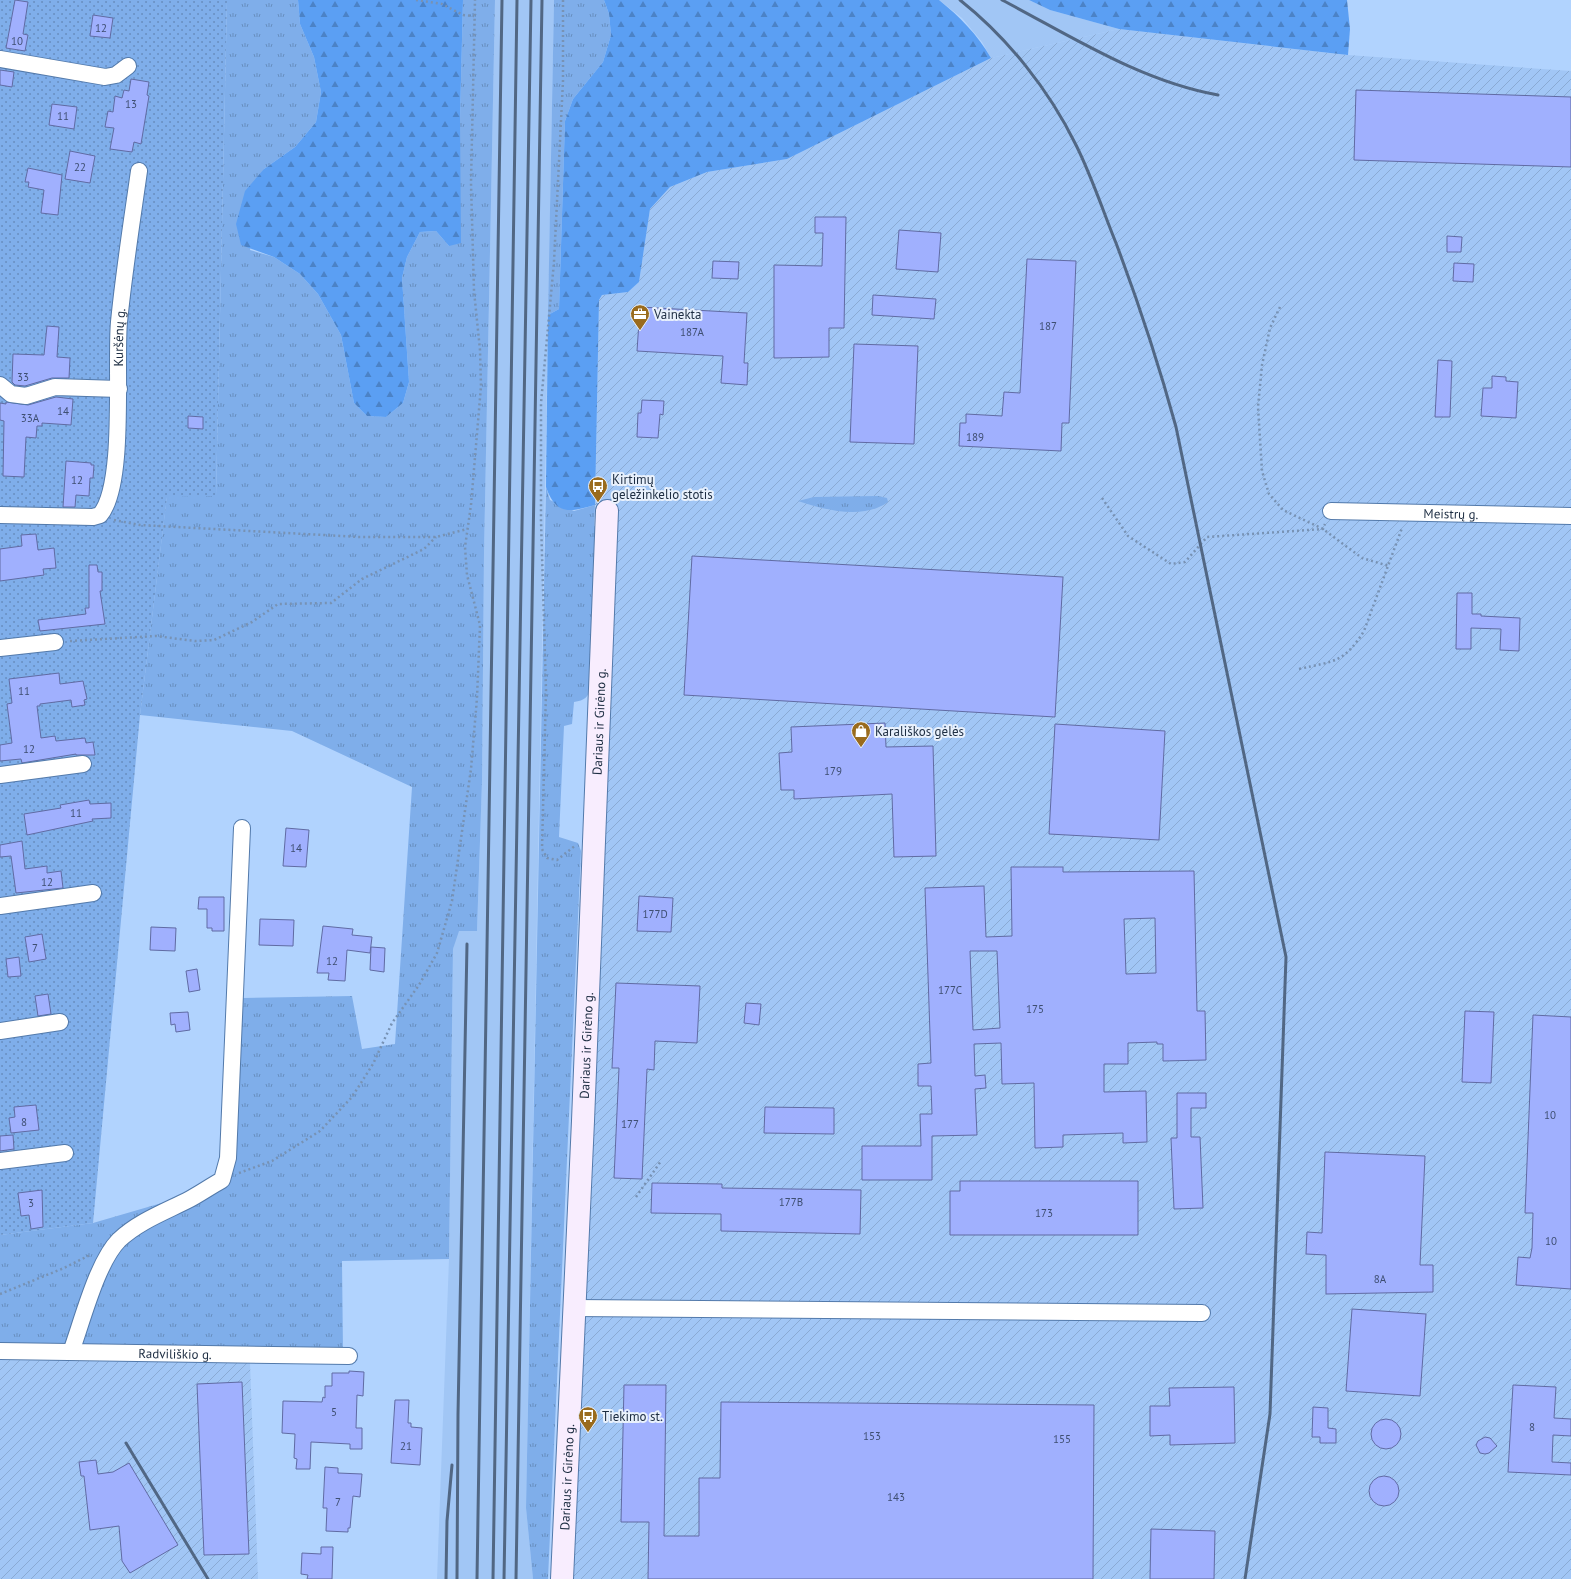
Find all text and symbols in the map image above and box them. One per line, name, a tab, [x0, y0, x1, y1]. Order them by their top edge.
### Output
house number: 12	[95, 21, 107, 35]
house number: 10	[11, 34, 23, 48]
house number: 13	[125, 97, 137, 111]
house number: 11	[57, 109, 69, 123]
house number: 22	[74, 160, 86, 174]
office icon: Vainekta	[629, 303, 651, 331]
place label: Vainekta	[653, 306, 701, 323]
street label: Kuršėnų g.	[110, 307, 129, 366]
house number: 187	[1039, 319, 1057, 333]
house number: 187A	[680, 325, 704, 339]
house number: 33	[17, 370, 29, 384]
house number: 14	[57, 404, 69, 418]
house number: 33A	[21, 411, 40, 425]
house number: 189	[966, 430, 984, 444]
place label: Kirtimų geležinkelio stotis	[612, 471, 713, 503]
house number: 12	[71, 473, 83, 487]
bus stop icon: Kirtimų geležinkelio stotis	[587, 475, 609, 503]
street label: Meistrų g.	[1423, 505, 1479, 523]
street label: Dariaus ir Girėno g.	[589, 668, 610, 775]
house number: 11	[18, 684, 30, 698]
shop icon: Karališkos gėlės	[850, 720, 872, 748]
place label: Karališkos gėlės	[875, 723, 964, 740]
house number: 12	[23, 742, 35, 756]
house number: 179	[824, 764, 842, 778]
house number: 11	[70, 806, 82, 820]
house number: 14	[290, 841, 302, 855]
house number: 12	[41, 875, 53, 889]
house number: 177D	[642, 907, 668, 921]
house number: 7	[32, 941, 38, 955]
house number: 12	[326, 954, 338, 968]
house number: 177C	[938, 983, 962, 997]
street label: Dariaus ir Girėno g.	[576, 992, 597, 1099]
house number: 175	[1026, 1002, 1044, 1016]
house number: 10	[1544, 1108, 1556, 1122]
house number: 8	[21, 1115, 27, 1129]
house number: 177	[621, 1117, 639, 1131]
house number: 177B	[779, 1195, 803, 1209]
house number: 3	[28, 1196, 34, 1210]
house number: 173	[1035, 1206, 1053, 1220]
house number: 10	[1545, 1234, 1557, 1248]
house number: 8A	[1374, 1272, 1387, 1286]
street label: Radviliškio g.	[138, 1345, 212, 1363]
house number: 5	[331, 1405, 337, 1419]
bus stop icon: Tiekimo st.	[577, 1405, 599, 1433]
place label: Tiekimo st.	[602, 1408, 663, 1425]
house number: 8	[1529, 1420, 1535, 1434]
street label: Dariaus ir Girėno g.	[556, 1423, 578, 1531]
house number: 153	[863, 1429, 881, 1443]
house number: 155	[1053, 1432, 1071, 1446]
house number: 21	[400, 1439, 412, 1453]
house number: 143	[887, 1490, 905, 1504]
house number: 7	[335, 1495, 341, 1509]

